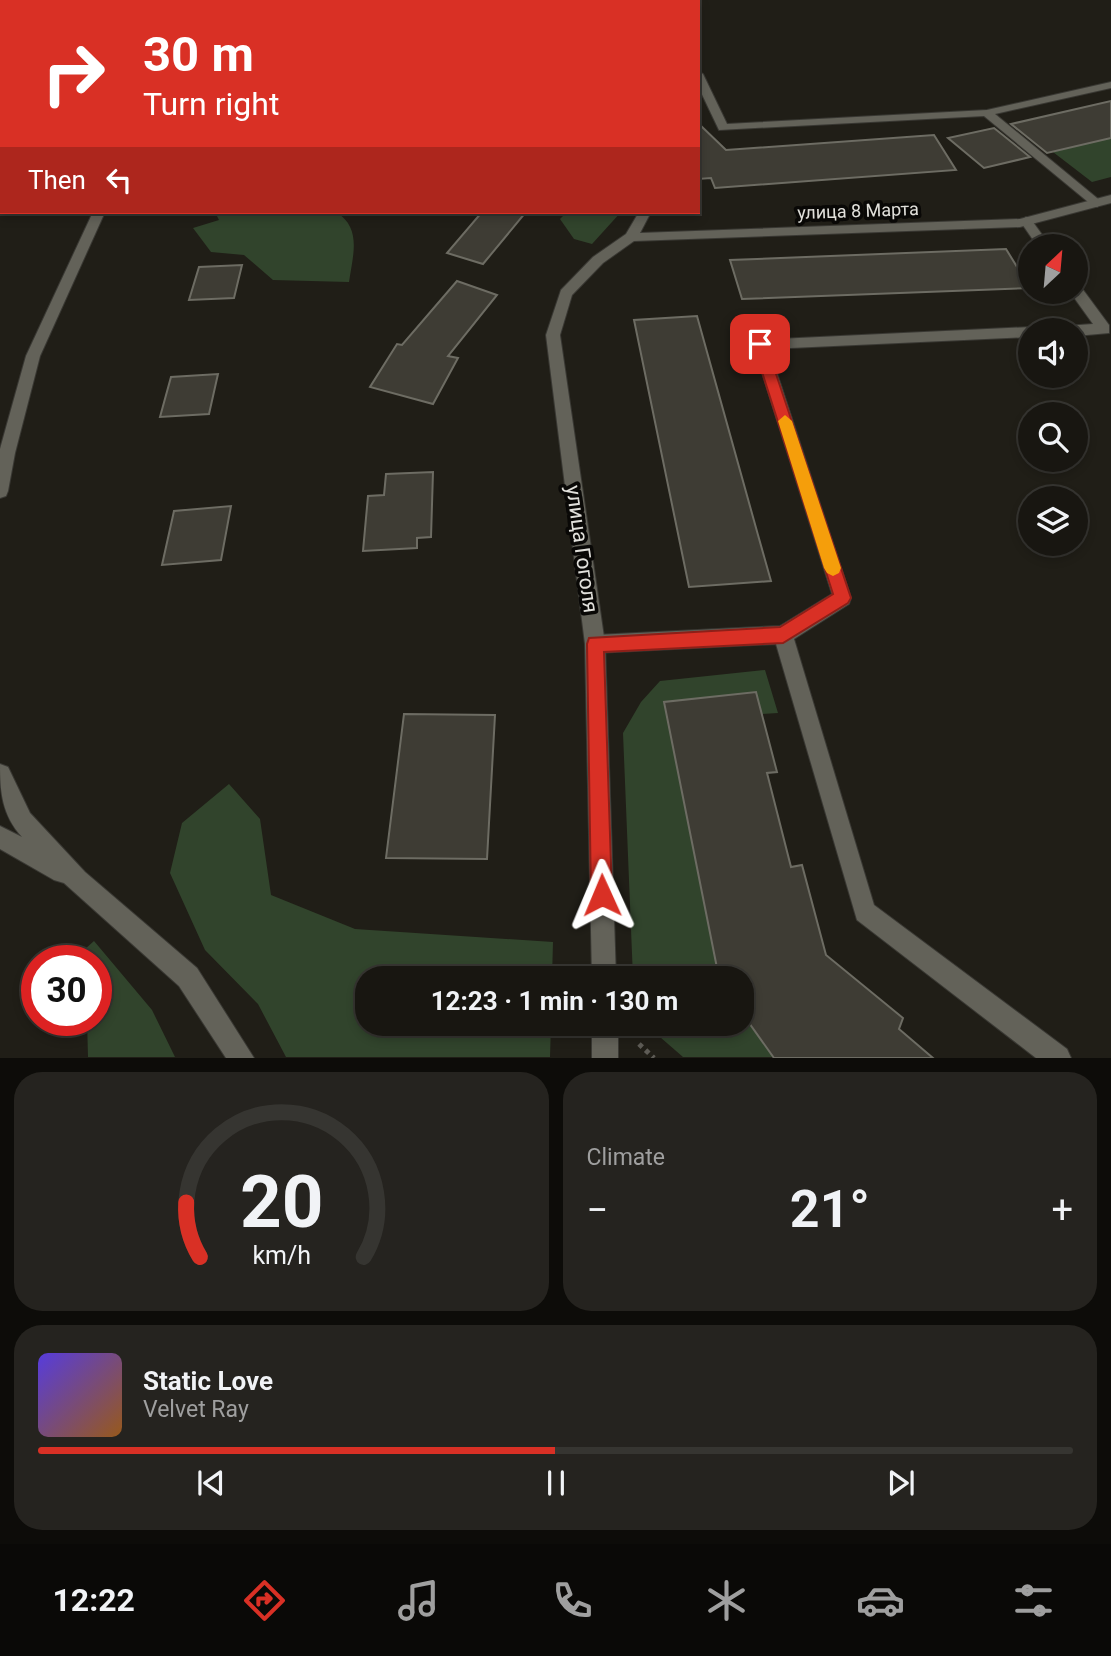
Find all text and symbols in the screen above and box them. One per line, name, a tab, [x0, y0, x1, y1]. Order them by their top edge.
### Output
text: 30 m	[143, 26, 254, 83]
icon: right	[28, 28, 119, 119]
text: Turn right	[143, 85, 279, 123]
icon: left	[100, 161, 138, 199]
text: Then	[28, 165, 86, 195]
street label: улица 8 Марта	[797, 198, 919, 223]
north arrow	[1018, 234, 1088, 304]
map controls	[1018, 234, 1088, 556]
pin	[730, 314, 790, 374]
button: sound	[1018, 318, 1088, 388]
icon: arrive	[741, 325, 779, 363]
button: search	[1018, 402, 1088, 472]
street label: улица Гоголя	[561, 484, 603, 614]
button: layers	[1018, 486, 1088, 556]
position arrow	[565, 858, 639, 932]
speed limit sign: 30	[21, 945, 112, 1036]
text: 12:23 · 1 min · 130 m	[431, 986, 678, 1016]
text: Climate	[587, 1144, 665, 1171]
text: 20	[239, 1160, 323, 1246]
text: 21°	[790, 1179, 870, 1240]
text: −	[587, 1188, 608, 1232]
text: +	[1051, 1188, 1073, 1232]
text: km/h	[252, 1241, 311, 1270]
text: Static Love	[143, 1366, 273, 1396]
text: Velvet Ray	[143, 1396, 249, 1423]
icon: previous	[192, 1464, 230, 1502]
icon: pause	[537, 1464, 575, 1502]
icon: next	[882, 1464, 920, 1502]
icon: directions	[240, 1576, 289, 1625]
icon: music	[394, 1576, 443, 1625]
icon: phone	[548, 1576, 597, 1625]
icon: climate	[702, 1576, 751, 1625]
icon: car	[856, 1576, 905, 1625]
icon: filters	[1009, 1576, 1058, 1625]
text: 12:22	[52, 1581, 135, 1619]

